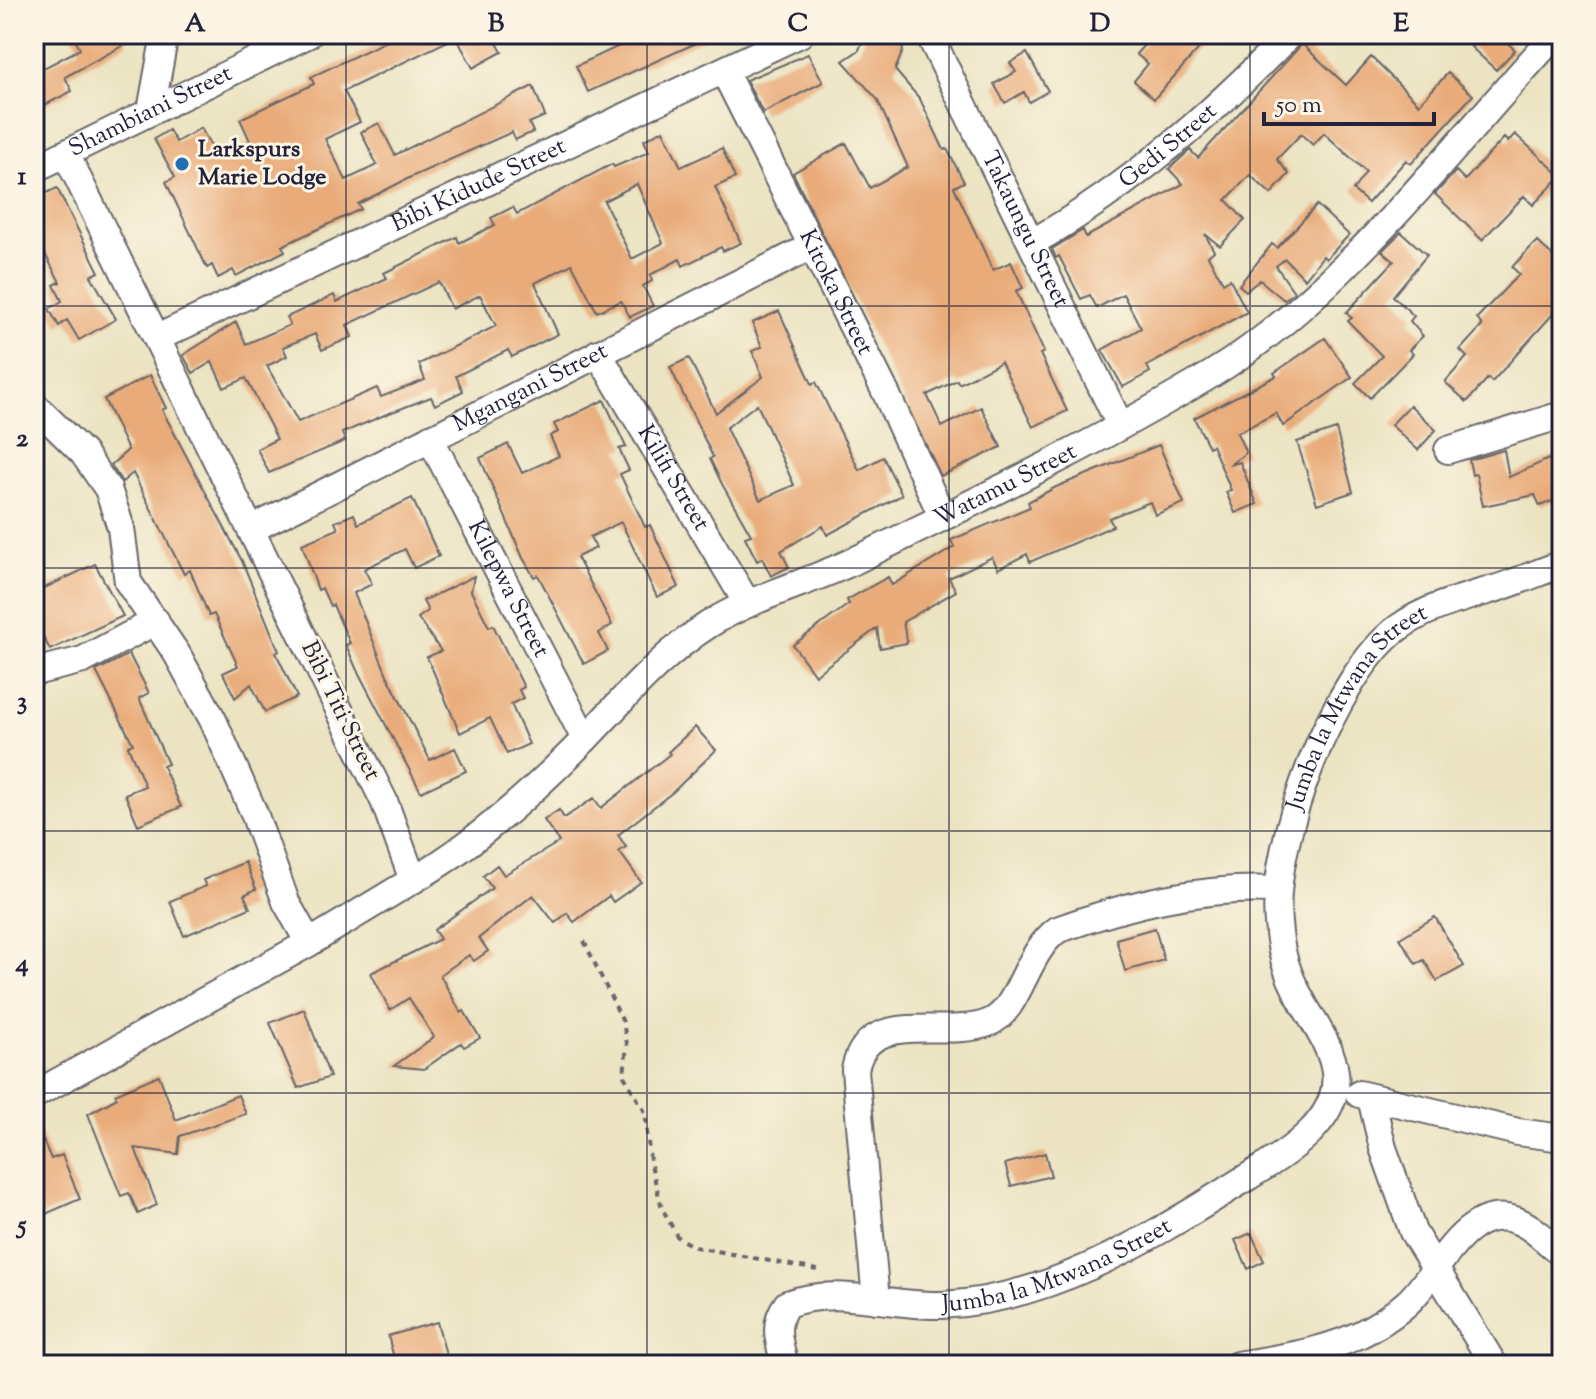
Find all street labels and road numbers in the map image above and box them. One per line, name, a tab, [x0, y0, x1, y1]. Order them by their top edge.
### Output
street label: Shambiani Street	[63, 57, 238, 166]
street label: Gedi Street	[1112, 96, 1225, 197]
street label: Bibi Kidude Street	[386, 130, 572, 242]
street label: Takaungu Street	[972, 146, 1077, 314]
street label: Kitoka Street	[790, 224, 881, 361]
street label: Mgangani Street	[447, 335, 614, 442]
street label: Kilifi Street	[628, 419, 718, 538]
street label: Watamu Street	[928, 435, 1083, 536]
street label: Kilepwa Street	[458, 514, 557, 664]
street label: Jumba la Mtwana Street	[1278, 596, 1433, 817]
street label: Bibi Titi Street	[292, 636, 388, 786]
street label: Jumba la Mtwana Street	[939, 1210, 1178, 1322]

